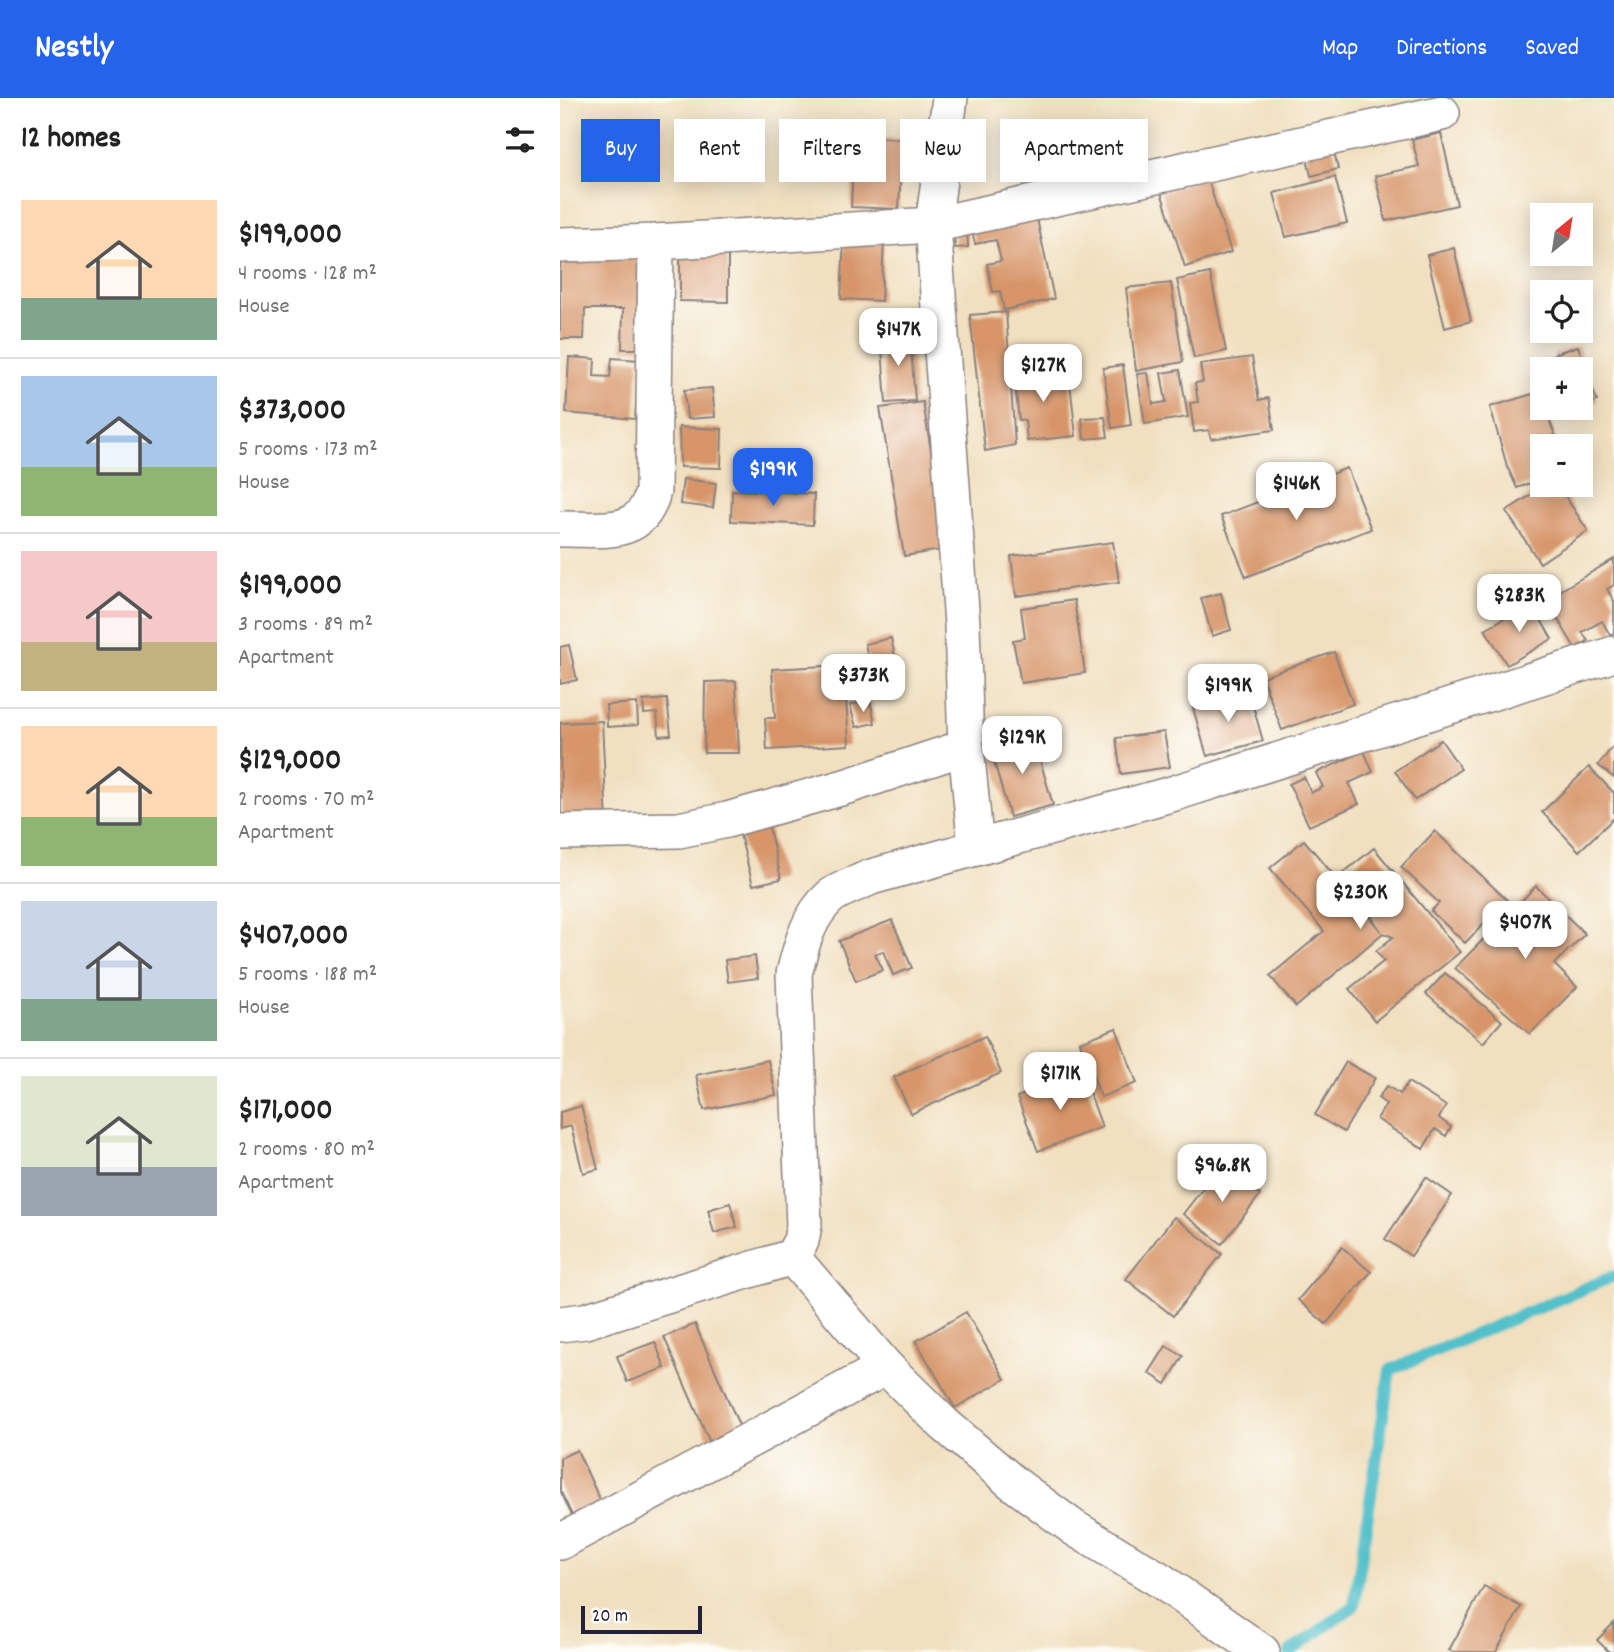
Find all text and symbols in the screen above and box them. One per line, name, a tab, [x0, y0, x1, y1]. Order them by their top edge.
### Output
text: Nestly	[35, 26, 113, 73]
text: Map	[1322, 32, 1358, 66]
text: Directions	[1396, 32, 1487, 66]
text: Saved	[1525, 32, 1579, 66]
text: 12 homes	[21, 119, 121, 162]
chip: Buy	[581, 119, 660, 182]
chip: Rent	[674, 119, 765, 182]
chip: Filters	[779, 119, 886, 182]
chip: New	[900, 119, 986, 182]
chip: Apartment	[1000, 119, 1148, 182]
icon: filters	[501, 121, 539, 159]
north arrow	[1530, 203, 1592, 266]
map controls	[1530, 203, 1593, 497]
text: $199,000	[238, 215, 342, 258]
icon: home	[77, 228, 161, 312]
text: 4 rooms · 128 m²	[238, 258, 377, 291]
button: locate	[1530, 280, 1593, 343]
text: House	[238, 291, 290, 324]
pin: $147K	[849, 308, 947, 368]
text: $147K	[875, 314, 921, 347]
pin: $127K	[994, 344, 1092, 404]
text: $127K	[1020, 350, 1066, 383]
button: +	[1530, 357, 1593, 420]
text: $373,000	[238, 391, 346, 434]
icon: home	[77, 404, 161, 488]
text: 5 rooms · 173 m²	[238, 434, 378, 467]
button: −	[1530, 434, 1593, 497]
pin: $199K	[724, 448, 822, 508]
text: $199K	[749, 454, 797, 487]
pin: $146K	[1247, 462, 1345, 522]
text: House	[238, 467, 290, 500]
text: $146K	[1272, 468, 1320, 501]
text: $199,000	[238, 566, 342, 609]
pin: $283K	[1470, 574, 1568, 634]
icon: home	[77, 579, 161, 663]
text: $283K	[1493, 580, 1545, 613]
text: 3 rooms · 89 m²	[238, 609, 373, 642]
text: Apartment	[238, 642, 334, 675]
pin: $373K	[814, 654, 912, 714]
text: $373K	[837, 660, 889, 693]
pin: $199K	[1179, 664, 1277, 724]
text: $199K	[1204, 670, 1252, 703]
pin: $129K	[973, 716, 1071, 776]
text: $129K	[998, 722, 1046, 755]
text: $129,000	[238, 741, 341, 784]
icon: home	[77, 754, 161, 838]
text: 2 rooms · 70 m²	[238, 784, 374, 817]
text: Apartment	[238, 817, 334, 850]
pin: $230K	[1311, 872, 1409, 931]
text: $230K	[1332, 877, 1388, 910]
pin: $407K	[1476, 902, 1574, 961]
text: $407K	[1498, 907, 1552, 940]
text: $407,000	[238, 916, 348, 959]
icon: home	[77, 929, 161, 1013]
text: 5 rooms · 188 m²	[238, 959, 377, 992]
text: House	[238, 992, 290, 1025]
pin: $171K	[1011, 1052, 1109, 1112]
text: $171K	[1039, 1058, 1081, 1091]
text: $171,000	[238, 1091, 333, 1134]
icon: home	[77, 1104, 161, 1188]
text: 2 rooms · 80 m²	[238, 1134, 375, 1167]
pin: $96.8K	[1165, 1144, 1279, 1204]
text: $96.8K	[1193, 1150, 1251, 1183]
text: Apartment	[238, 1167, 334, 1200]
scale bar	[581, 1603, 702, 1635]
text: 20 m	[592, 1604, 628, 1631]

